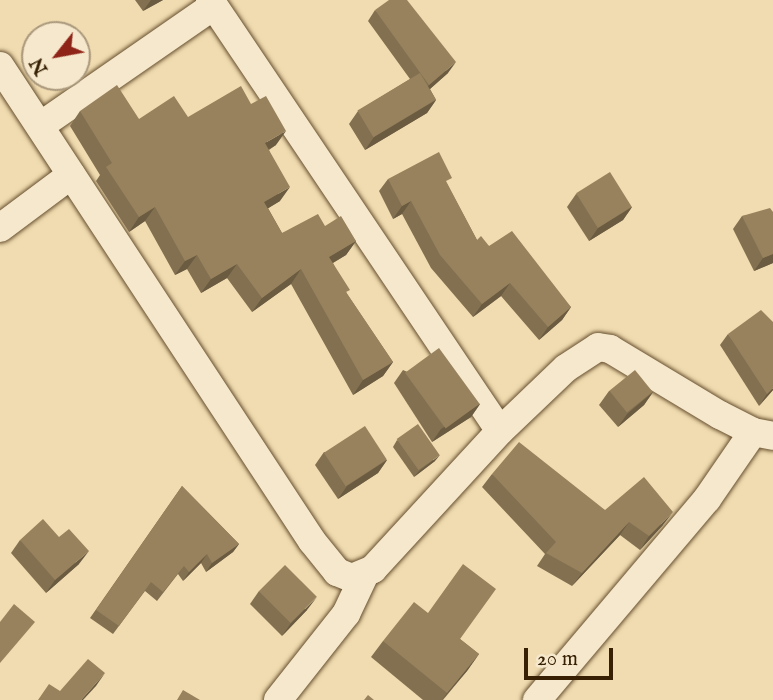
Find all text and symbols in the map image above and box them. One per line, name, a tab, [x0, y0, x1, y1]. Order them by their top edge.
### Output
north arrow	[21, 21, 91, 91]
text: N	[25, 53, 54, 79]
scale bar	[528, 634, 617, 678]
text: 20 m	[537, 646, 578, 673]

